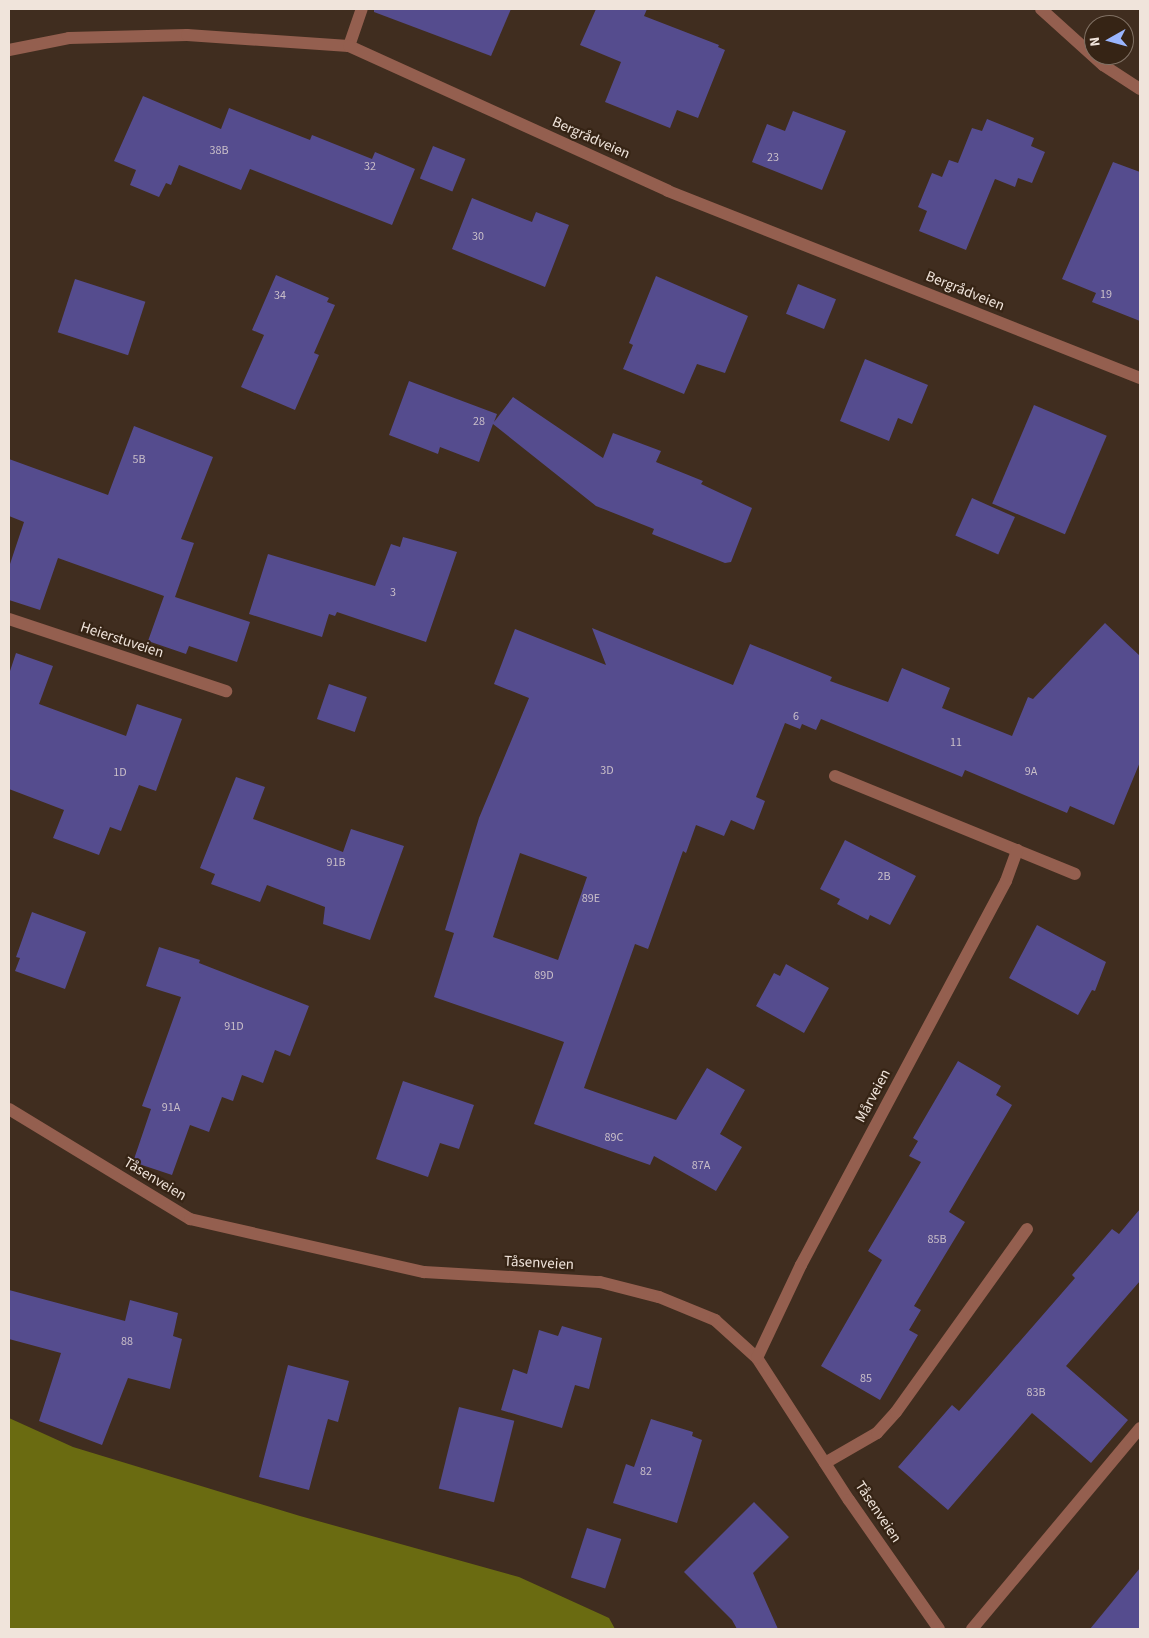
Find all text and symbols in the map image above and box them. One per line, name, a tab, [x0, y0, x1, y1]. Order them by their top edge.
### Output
north arrow	[1084, 15, 1134, 65]
text: N	[1085, 36, 1106, 48]
street label: Bergrådveien	[549, 113, 633, 163]
house number: 38B	[210, 144, 228, 158]
house number: 23	[767, 151, 779, 165]
house number: 32	[364, 160, 376, 174]
house number: 30	[472, 230, 484, 244]
street label: Bergrådveien	[923, 267, 1007, 315]
house number: 19	[1100, 288, 1112, 302]
house number: 34	[274, 289, 286, 303]
house number: 28	[473, 415, 485, 429]
house number: 5B	[132, 453, 146, 467]
house number: 3	[390, 586, 396, 600]
street label: Heierstuveien	[78, 618, 166, 662]
house number: 6	[793, 710, 799, 724]
house number: 11	[950, 736, 962, 750]
house number: 3D	[600, 764, 614, 778]
house number: 9A	[1025, 765, 1037, 779]
house number: 1D	[113, 766, 127, 780]
house number: 91B	[327, 856, 345, 870]
house number: 2B	[877, 870, 891, 884]
house number: 89E	[582, 892, 600, 906]
house number: 89D	[534, 969, 554, 983]
house number: 91D	[224, 1020, 244, 1034]
street label: Mårveien	[851, 1066, 895, 1126]
house number: 91A	[162, 1101, 180, 1115]
house number: 89C	[605, 1131, 623, 1145]
street label: Tåsenveien	[120, 1153, 190, 1205]
house number: 87A	[692, 1159, 710, 1173]
house number: 85B	[928, 1233, 946, 1247]
street label: Tåsenveien	[503, 1252, 575, 1274]
house number: 88	[121, 1335, 133, 1349]
house number: 85	[860, 1372, 872, 1386]
house number: 83B	[1027, 1386, 1045, 1400]
house number: 82	[640, 1465, 652, 1479]
street label: Tåsenveien	[851, 1478, 905, 1546]

